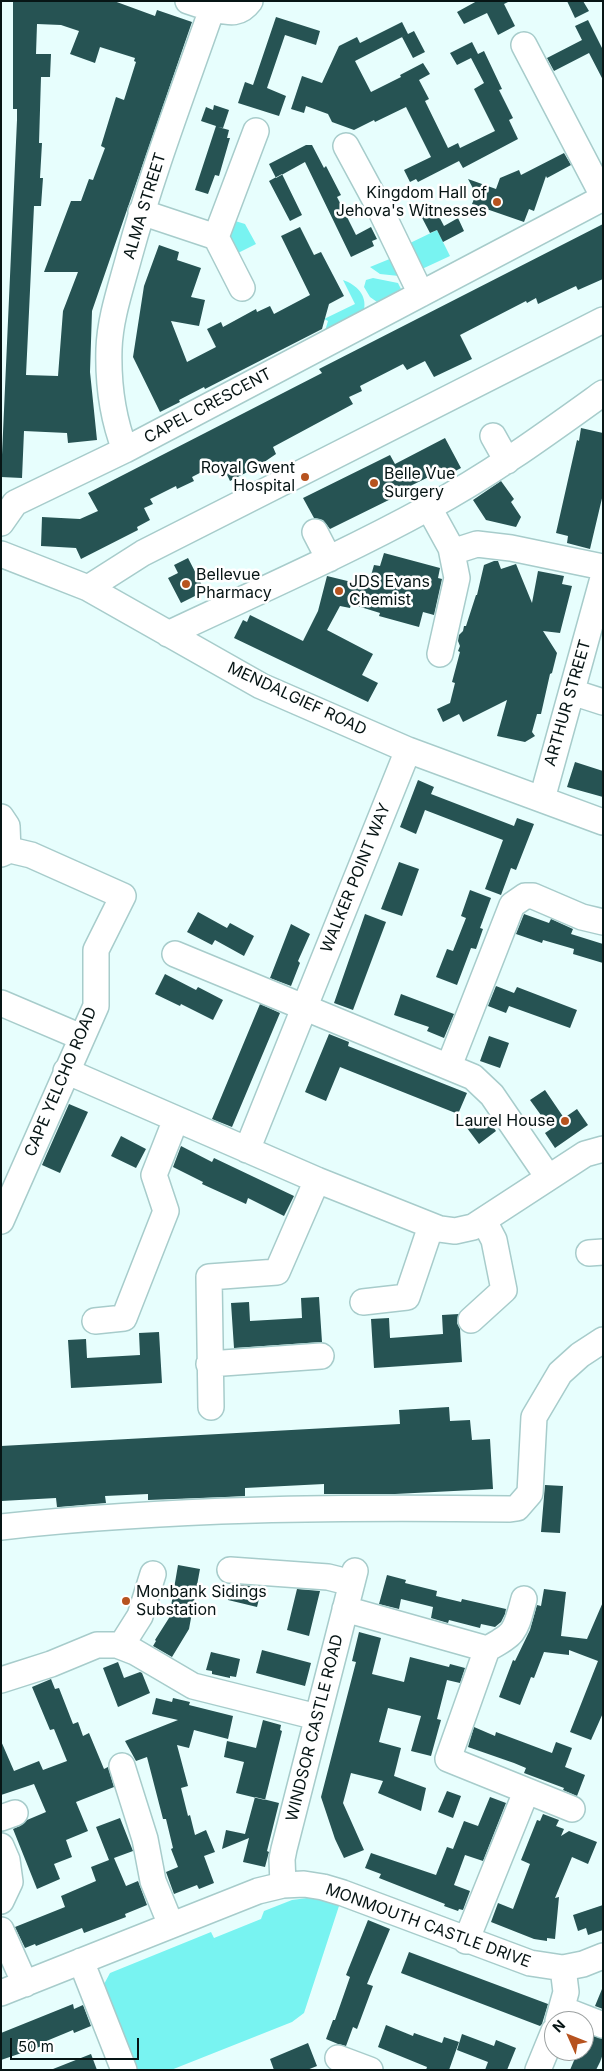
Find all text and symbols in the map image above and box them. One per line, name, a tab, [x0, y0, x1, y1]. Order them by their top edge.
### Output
street label: ALMA STREET	[120, 150, 170, 262]
place label: Kingdom Hall of Jehova's Witnesses	[336, 183, 487, 221]
marker: Kingdom Hall of Jehova's Witnesses	[491, 196, 503, 208]
street label: CAPEL CRESCENT	[141, 364, 275, 448]
place label: Royal Gwent Hospital	[201, 458, 295, 496]
place label: Belle Vue Surgery	[384, 464, 455, 502]
marker: Royal Gwent Hospital	[299, 471, 311, 483]
marker: Belle Vue Surgery	[368, 477, 380, 489]
place label: Bellevue Pharmacy	[196, 565, 272, 603]
place label: JDS Evans Chemist	[349, 572, 430, 610]
marker: Bellevue Pharmacy	[180, 578, 192, 590]
marker: JDS Evans Chemist	[333, 585, 345, 597]
street label: ARTHUR STREET	[541, 638, 595, 768]
street label: MENDALGIEF ROAD	[224, 658, 370, 740]
street label: WALKER POINT WAY	[317, 801, 395, 955]
street label: CAPE YELCHO ROAD	[21, 1004, 101, 1160]
place label: Laurel House	[455, 1111, 555, 1131]
marker: Laurel House	[559, 1115, 571, 1127]
place label: Monbank Sidings Substation	[136, 1582, 267, 1620]
marker: Monbank Sidings Substation	[120, 1595, 132, 1607]
street label: WINDSOR CASTLE ROAD	[282, 1633, 348, 1823]
street label: MONMOUTH CASTLE DRIVE	[323, 1880, 533, 1972]
north arrow	[544, 2011, 594, 2061]
text: N	[549, 2016, 568, 2036]
scale bar	[12, 2028, 141, 2060]
text: 50 m	[18, 2037, 54, 2056]

